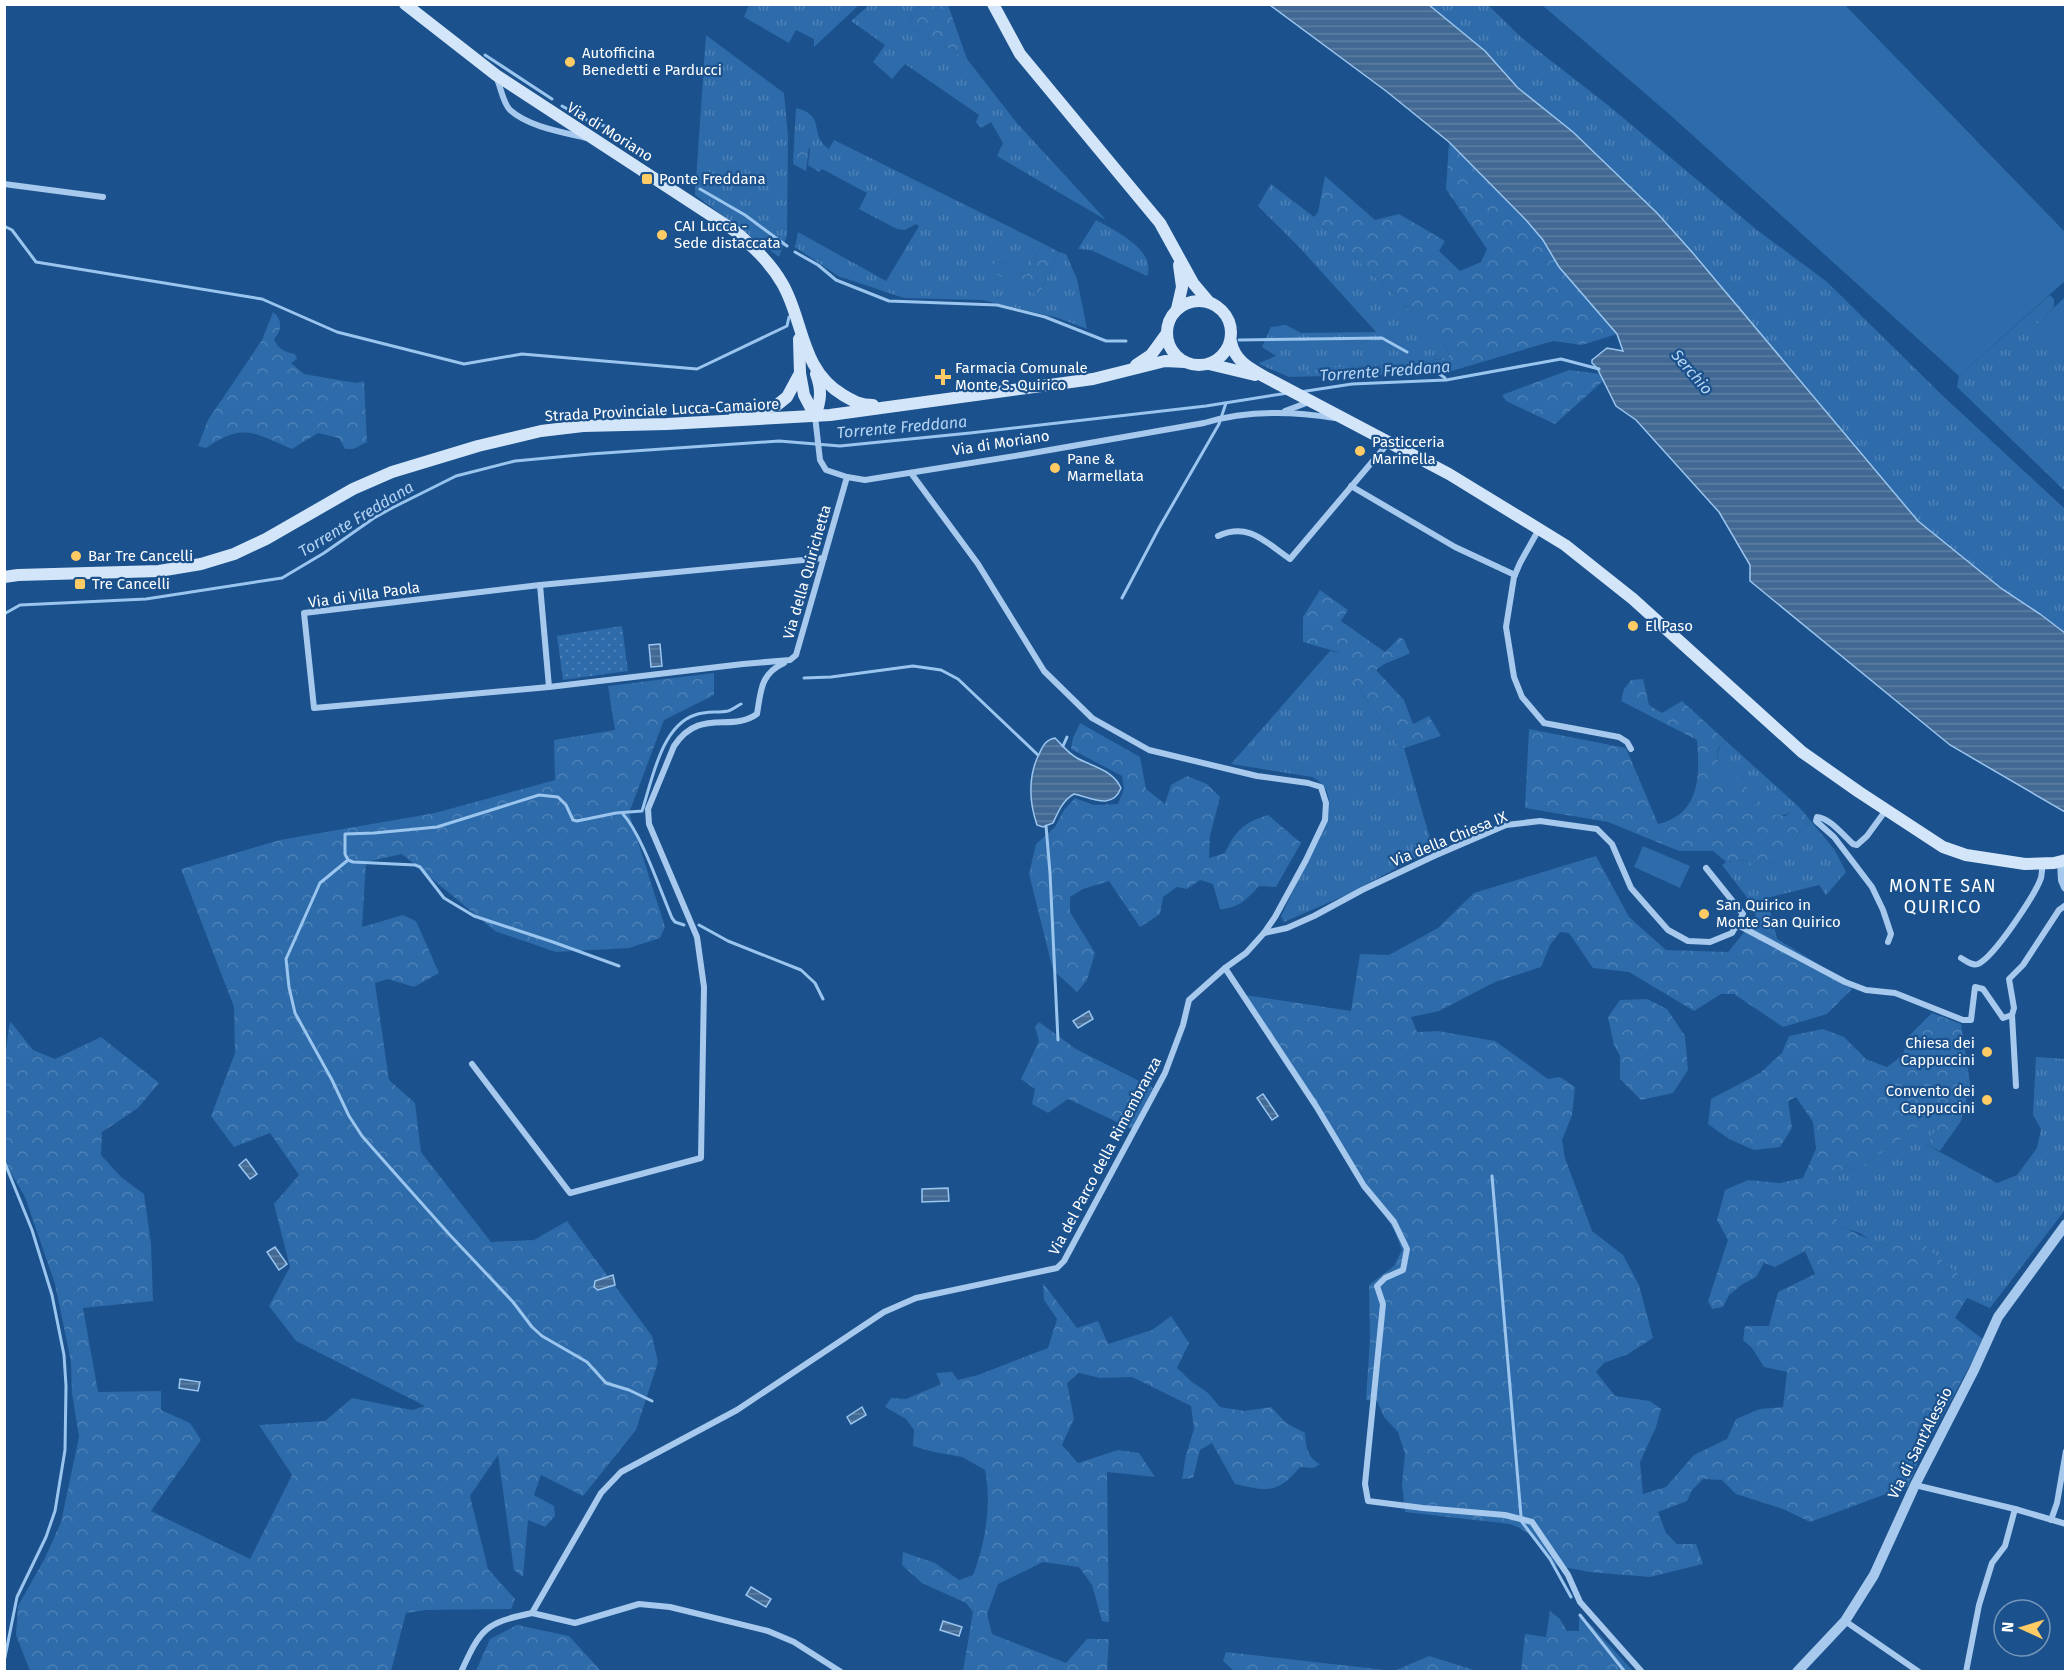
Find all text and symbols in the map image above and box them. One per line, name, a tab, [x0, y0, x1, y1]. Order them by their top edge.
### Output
place label: Autofficina Benedetti e Parducci	[582, 44, 722, 79]
marker: Autofficina Benedetti e Parducci	[563, 55, 577, 69]
street label: Via di Moriano	[564, 98, 656, 166]
place label: Ponte Freddana	[659, 170, 766, 188]
marker: Ponte Freddana	[640, 172, 654, 186]
place label: CAI Lucca - Sede distaccata	[674, 217, 781, 252]
marker: CAI Lucca - Sede distaccata	[655, 228, 669, 242]
water label: Serchio	[1667, 345, 1717, 398]
water label: Torrente Freddana	[1319, 357, 1451, 385]
place label: Farmacia Comunale Monte S. Quirico	[955, 359, 1088, 394]
marker: Farmacia Comunale Monte S. Quirico	[936, 370, 950, 384]
street label: Strada Provinciale Lucca-Camaiore	[544, 395, 780, 425]
water label: Torrente Freddana	[836, 412, 968, 442]
street label: Via di Moriano	[951, 426, 1051, 460]
place label: Pasticceria Marinella	[1372, 433, 1445, 468]
marker: Pasticceria Marinella	[1353, 444, 1367, 458]
place label: Pane & Marmellata	[1067, 450, 1144, 485]
marker: Pane & Marmellata	[1048, 461, 1062, 475]
water label: Torrente Freddana	[295, 477, 417, 561]
street label: Via della Quirichetta	[779, 503, 835, 641]
place label: Bar Tre Cancelli	[88, 547, 193, 565]
marker: Bar Tre Cancelli	[69, 549, 83, 563]
place label: Tre Cancelli	[92, 575, 170, 593]
marker: Tre Cancelli	[73, 577, 87, 591]
street label: Via di Villa Paola	[307, 578, 421, 612]
place label: El Paso	[1645, 617, 1693, 635]
marker: El Paso	[1626, 619, 1640, 633]
street label: Via della Chiesa IX	[1388, 807, 1511, 871]
district label: MONTE SAN QUIRICO	[1889, 875, 1997, 918]
place label: San Quirico in Monte San Quirico	[1716, 896, 1841, 931]
marker: San Quirico in Monte San Quirico	[1697, 907, 1711, 921]
place label: Chiesa dei Cappuccini	[1901, 1034, 1975, 1069]
marker: Chiesa dei Cappuccini	[1980, 1045, 1994, 1059]
street label: Via del Parco della Rimembranza	[1045, 1054, 1165, 1258]
place label: Convento dei Cappuccini	[1886, 1082, 1975, 1117]
marker: Convento dei Cappuccini	[1980, 1093, 1994, 1107]
street label: Via di Sant'Alessio	[1884, 1384, 1956, 1502]
north arrow	[1992, 1598, 2052, 1658]
text: N	[1998, 1621, 2017, 1633]

